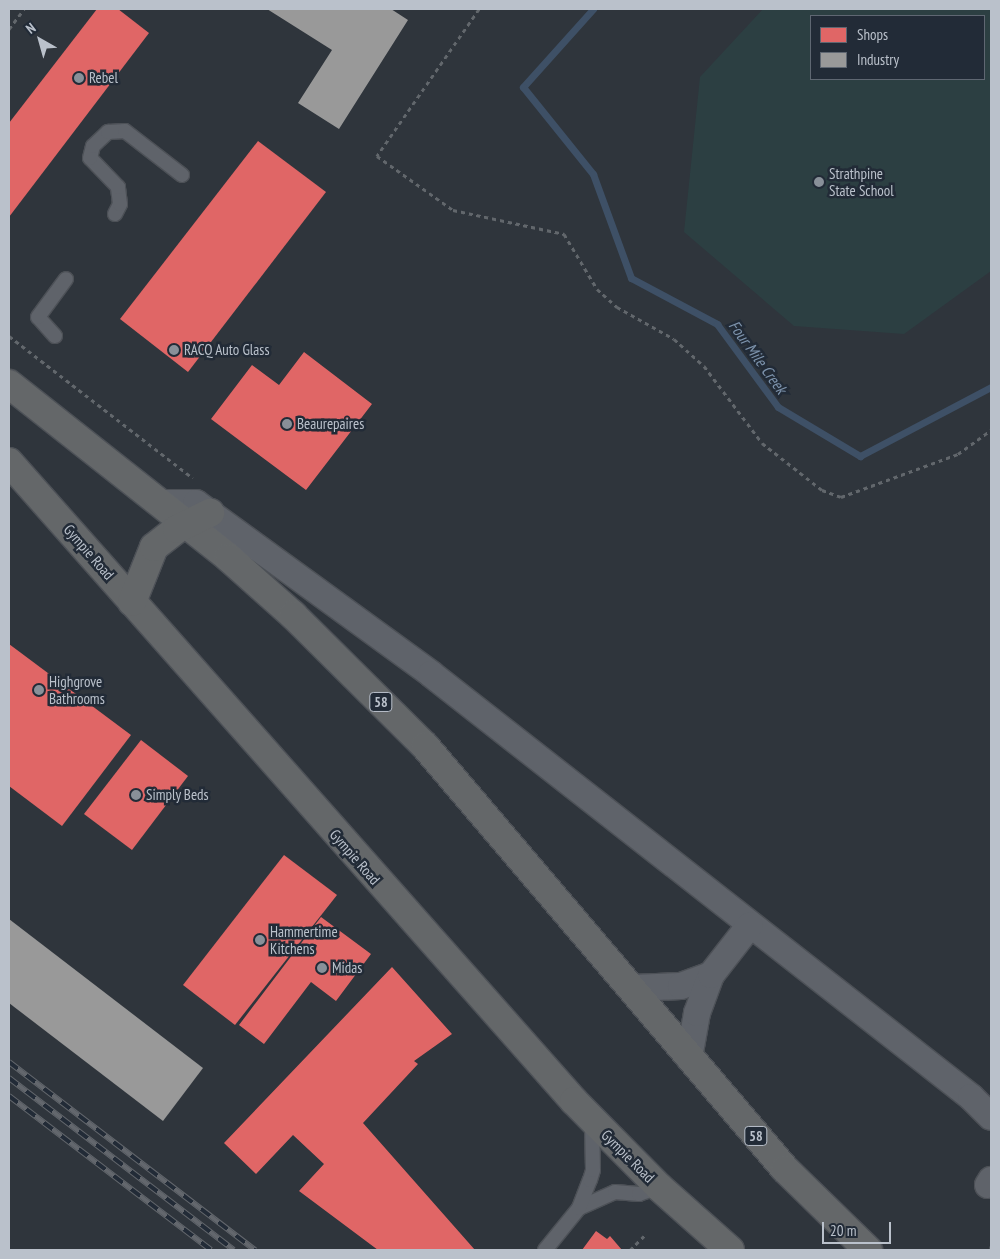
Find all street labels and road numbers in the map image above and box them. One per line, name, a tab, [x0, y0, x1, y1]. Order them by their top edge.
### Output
street label: Gympie Road	[60, 521, 118, 583]
road number: 58	[368, 690, 394, 714]
street label: Gympie Road	[326, 826, 384, 888]
road number: 58	[744, 1124, 768, 1148]
street label: Gympie Road	[598, 1126, 658, 1186]

